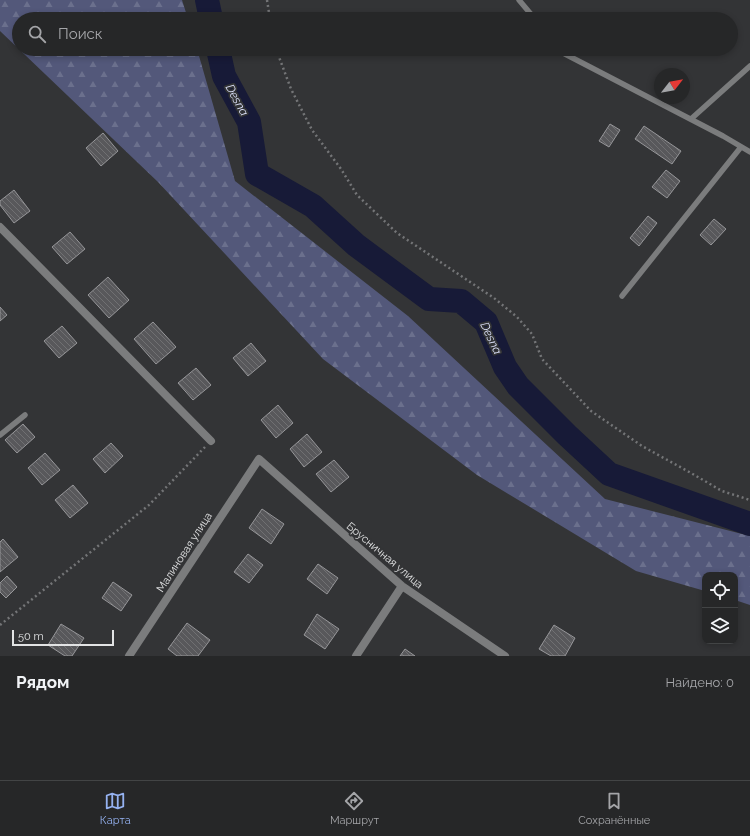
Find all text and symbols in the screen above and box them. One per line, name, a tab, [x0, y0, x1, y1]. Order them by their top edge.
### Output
search box	[12, 12, 738, 56]
icon: search	[26, 23, 48, 45]
text: Поиск	[58, 25, 103, 43]
north arrow	[654, 68, 690, 104]
water label: Desna	[223, 82, 251, 118]
water label: Desna	[477, 320, 505, 356]
street label: Малиновая улица	[154, 510, 215, 595]
street label: Брусничная улица	[344, 520, 426, 591]
map controls	[702, 572, 738, 644]
button: locate	[702, 572, 738, 608]
button: layers	[702, 608, 738, 644]
scale bar	[12, 628, 114, 647]
text: 50 m	[18, 630, 44, 643]
text: Рядом	[16, 672, 69, 692]
text: Найдено: 0	[665, 675, 734, 690]
tab: Карта	[100, 790, 131, 827]
tab: Маршрут	[330, 790, 379, 827]
tab: Сохранённые	[578, 790, 650, 827]

